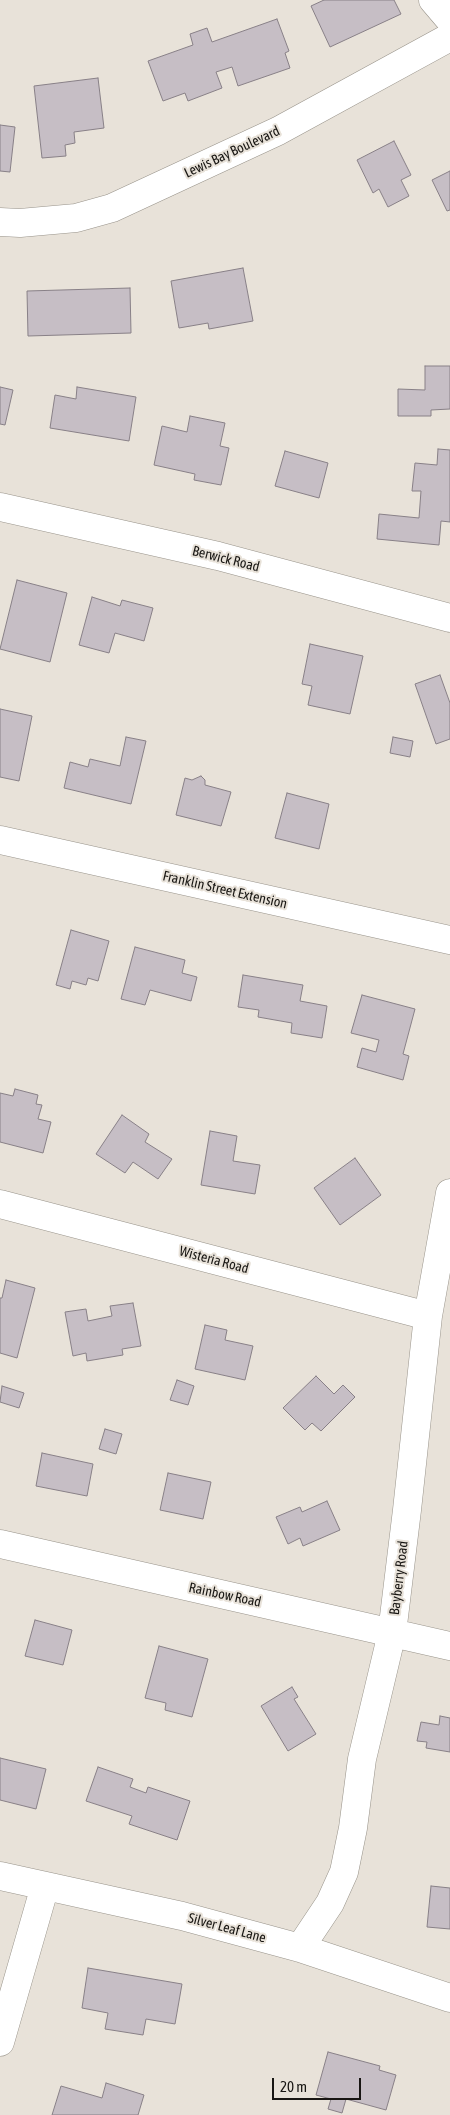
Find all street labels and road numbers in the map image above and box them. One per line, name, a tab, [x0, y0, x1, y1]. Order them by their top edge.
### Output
street label: Lewis Bay Boulevard	[182, 123, 282, 181]
street label: Berwick Road	[191, 543, 261, 575]
street label: Franklin Street Extension	[161, 868, 289, 912]
street label: Wisteria Road	[178, 1243, 250, 1277]
street label: Bayberry Road	[386, 1540, 412, 1616]
street label: Rainbow Road	[187, 1579, 263, 1611]
street label: Silver Leaf Lane	[186, 1910, 268, 1946]

